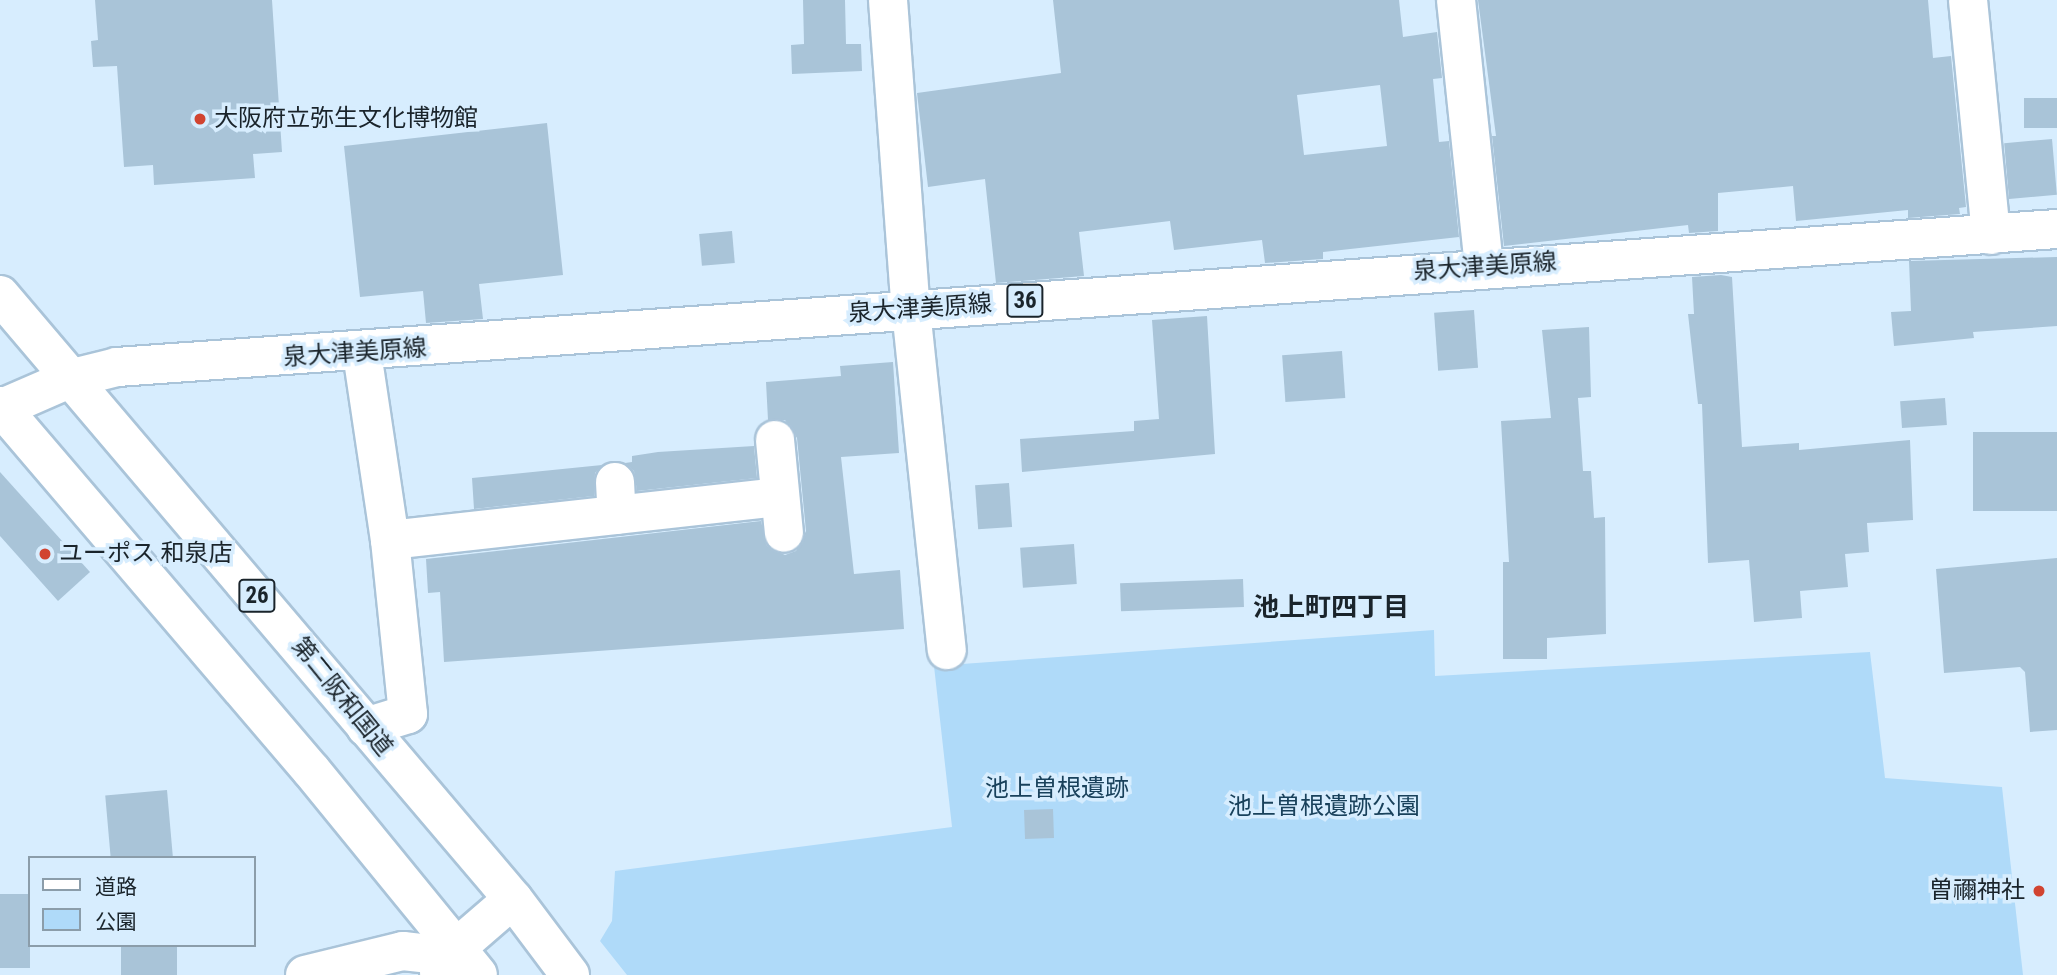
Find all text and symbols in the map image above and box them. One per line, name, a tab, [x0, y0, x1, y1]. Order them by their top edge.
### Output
place label: 大阪府立弥生文化博物館	[214, 105, 478, 133]
marker: 大阪府立弥生文化博物館	[192, 111, 208, 127]
street label: 泉大津美原線	[1412, 248, 1558, 286]
road number: 36	[1006, 282, 1044, 320]
street label: 泉大津美原線	[847, 290, 993, 328]
street label: 泉大津美原線	[282, 334, 428, 372]
place label: ユーポス 和泉店	[59, 540, 233, 568]
marker: ユーポス 和泉店	[37, 546, 53, 562]
road number: 26	[238, 576, 276, 616]
district label: 池上町四丁目	[1253, 592, 1409, 624]
street label: 第二阪和国道	[285, 632, 399, 762]
park label: 池上曽根遺跡	[985, 775, 1129, 803]
park label: 池上曽根遺跡公園	[1228, 793, 1420, 821]
legend	[28, 856, 256, 947]
text: 道路	[95, 875, 137, 899]
place label: 曽禰神社	[1929, 877, 2025, 905]
marker: 曽禰神社	[2031, 883, 2047, 899]
text: 公園	[95, 910, 137, 934]

